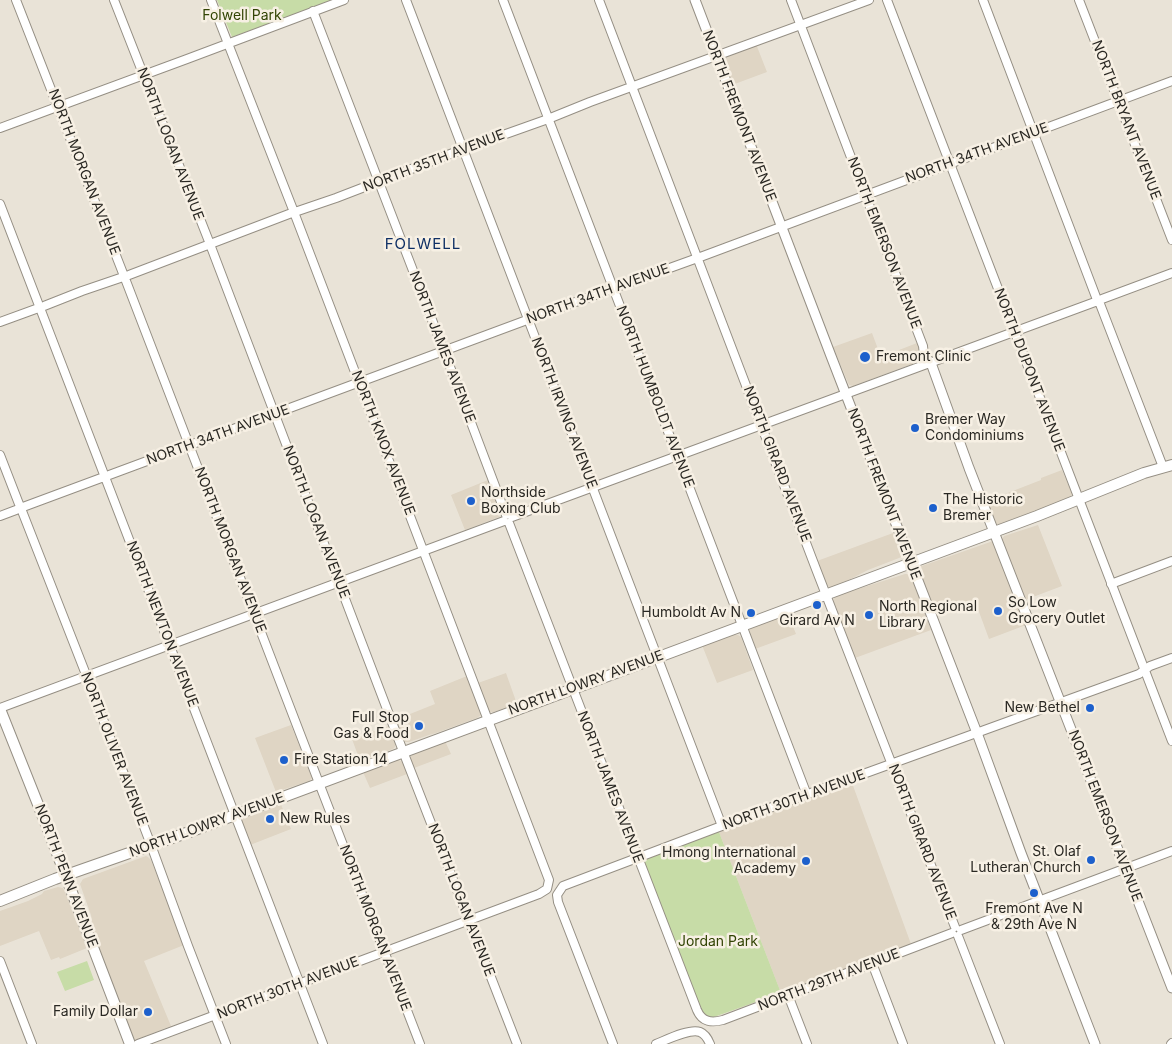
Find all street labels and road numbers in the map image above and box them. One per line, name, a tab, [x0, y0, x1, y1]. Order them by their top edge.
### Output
street label: NORTH FREMONT AVENUE	[698, 28, 780, 204]
street label: NORTH BRYANT AVENUE	[1088, 38, 1164, 202]
street label: NORTH LOGAN AVENUE	[133, 65, 207, 223]
street label: NORTH MORGAN AVENUE	[45, 87, 123, 257]
street label: NORTH 34TH AVENUE	[903, 119, 1051, 187]
street label: NORTH 35TH AVENUE	[361, 126, 507, 196]
street label: NORTH EMERSON AVENUE	[843, 155, 925, 331]
street label: NORTH 34TH AVENUE	[524, 260, 672, 328]
street label: NORTH JAMES AVENUE	[405, 269, 479, 425]
street label: NORTH DUPONT AVENUE	[990, 286, 1068, 454]
street label: NORTH HUMBOLDT AVENUE	[612, 304, 698, 490]
street label: NORTH IRVING AVENUE	[527, 335, 601, 491]
street label: NORTH KNOX AVENUE	[348, 368, 418, 518]
street label: NORTH GIRARD AVENUE	[739, 384, 815, 544]
street label: NORTH 34TH AVENUE	[144, 401, 292, 469]
street label: NORTH FREMONT AVENUE	[843, 406, 925, 582]
street label: NORTH LOGAN AVENUE	[279, 443, 353, 601]
street label: NORTH MORGAN AVENUE	[191, 465, 269, 635]
street label: NORTH NEWTON AVENUE	[123, 539, 201, 709]
street label: NORTH LOWRY AVENUE	[506, 647, 666, 719]
street label: NORTH OLIVER AVENUE	[77, 670, 151, 828]
street label: NORTH JAMES AVENUE	[573, 709, 647, 865]
street label: NORTH EMERSON AVENUE	[1064, 728, 1146, 904]
street label: NORTH GIRARD AVENUE	[884, 762, 960, 922]
street label: NORTH 30TH AVENUE	[720, 766, 868, 834]
street label: NORTH LOWRY AVENUE	[127, 789, 287, 861]
street label: NORTH PENN AVENUE	[31, 802, 101, 950]
street label: NORTH LOGAN AVENUE	[424, 821, 498, 979]
street label: NORTH MORGAN AVENUE	[336, 843, 414, 1013]
street label: NORTH 29TH AVENUE	[756, 945, 902, 1015]
street label: NORTH 30TH AVENUE	[215, 953, 361, 1023]

